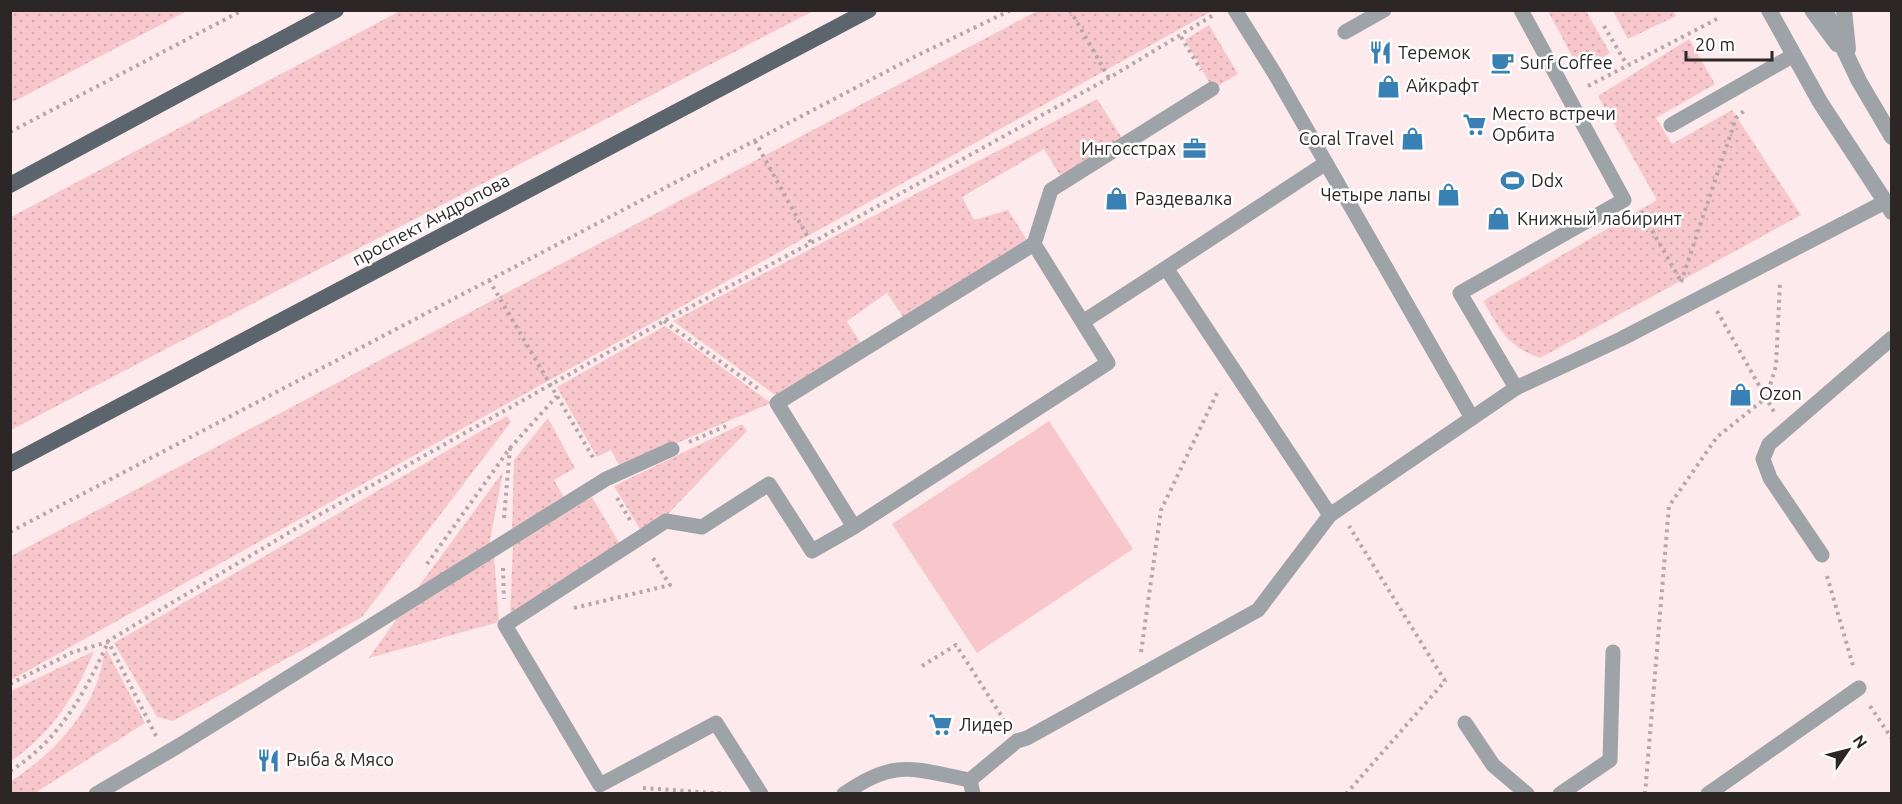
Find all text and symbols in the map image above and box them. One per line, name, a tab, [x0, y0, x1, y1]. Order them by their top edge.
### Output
scale bar	[1686, 24, 1772, 62]
text: 20 m	[1695, 34, 1735, 54]
restaurant icon: Теремок	[1367, 40, 1393, 66]
place label: Теремок	[1398, 42, 1471, 62]
cafe icon: Surf Coffee	[1489, 50, 1515, 76]
place label: Surf Coffee	[1520, 52, 1613, 72]
shop icon: Айкрафт	[1375, 73, 1401, 99]
place label: Айкрафт	[1406, 75, 1479, 95]
place label: Место встречи Орбита	[1492, 103, 1616, 144]
supermarket icon: Место встречи Орбита	[1461, 111, 1487, 137]
shop icon: Coral Travel	[1399, 126, 1425, 152]
place label: Coral Travel	[1299, 128, 1394, 148]
office icon: Ингосстрах	[1181, 136, 1207, 162]
place label: Ингосстрах	[1081, 138, 1176, 158]
sports icon: Ddx	[1500, 168, 1526, 194]
street label: проспект Андропова	[348, 169, 513, 269]
place label: Ddx	[1531, 170, 1563, 190]
shop icon: Четыре лапы	[1436, 182, 1462, 208]
place label: Четыре лапы	[1320, 184, 1431, 204]
shop icon: Раздевалка	[1104, 186, 1130, 212]
place label: Раздевалка	[1135, 188, 1232, 208]
shop icon: Книжный лабиринт	[1486, 206, 1512, 232]
place label: Книжный лабиринт	[1517, 208, 1682, 228]
shop icon: Ozon	[1728, 381, 1754, 407]
place label: Ozon	[1759, 383, 1802, 403]
supermarket icon: Лидер	[928, 712, 954, 738]
place label: Лидер	[959, 714, 1013, 734]
north arrow	[1818, 720, 1878, 780]
text: N	[1849, 731, 1871, 751]
restaurant icon: Рыба & Мясо	[255, 747, 281, 773]
place label: Рыба & Мясо	[286, 749, 394, 769]

